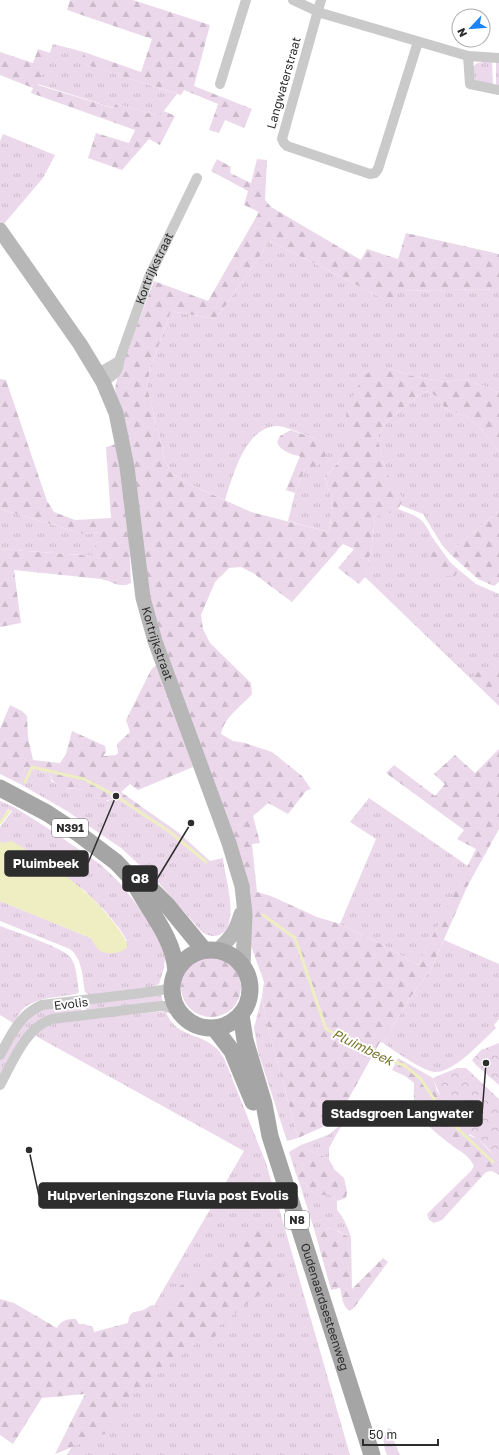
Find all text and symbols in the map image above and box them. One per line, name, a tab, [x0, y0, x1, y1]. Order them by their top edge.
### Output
north arrow	[451, 8, 491, 48]
text: N	[454, 26, 469, 39]
street label: Langwaterstraat	[263, 35, 304, 131]
street label: Kortrijkstraat	[132, 230, 176, 306]
street label: Kortrijkstraat	[139, 605, 177, 682]
road number: N391	[52, 819, 88, 837]
callout: Pluimbeek	[5, 851, 88, 876]
text: Pluimbeek	[13, 855, 80, 871]
callout: Q8	[123, 866, 157, 891]
text: Q8	[131, 870, 149, 886]
street label: Evolis	[53, 994, 89, 1013]
water label: Pluimbeek	[330, 1025, 398, 1069]
callout: Stadsgroen Langwater	[323, 1101, 482, 1126]
text: Stadsgroen Langwater	[331, 1105, 473, 1121]
callout: Hulpverleningszone Fluvia post Evolis	[39, 1183, 297, 1208]
text: Hulpverleningszone Fluvia post Evolis	[47, 1187, 289, 1203]
road number: N8	[285, 1211, 309, 1229]
street label: Oudenaardsesteenweg	[298, 1241, 353, 1372]
scale bar	[363, 1421, 438, 1447]
text: 50 m	[369, 1427, 397, 1442]

